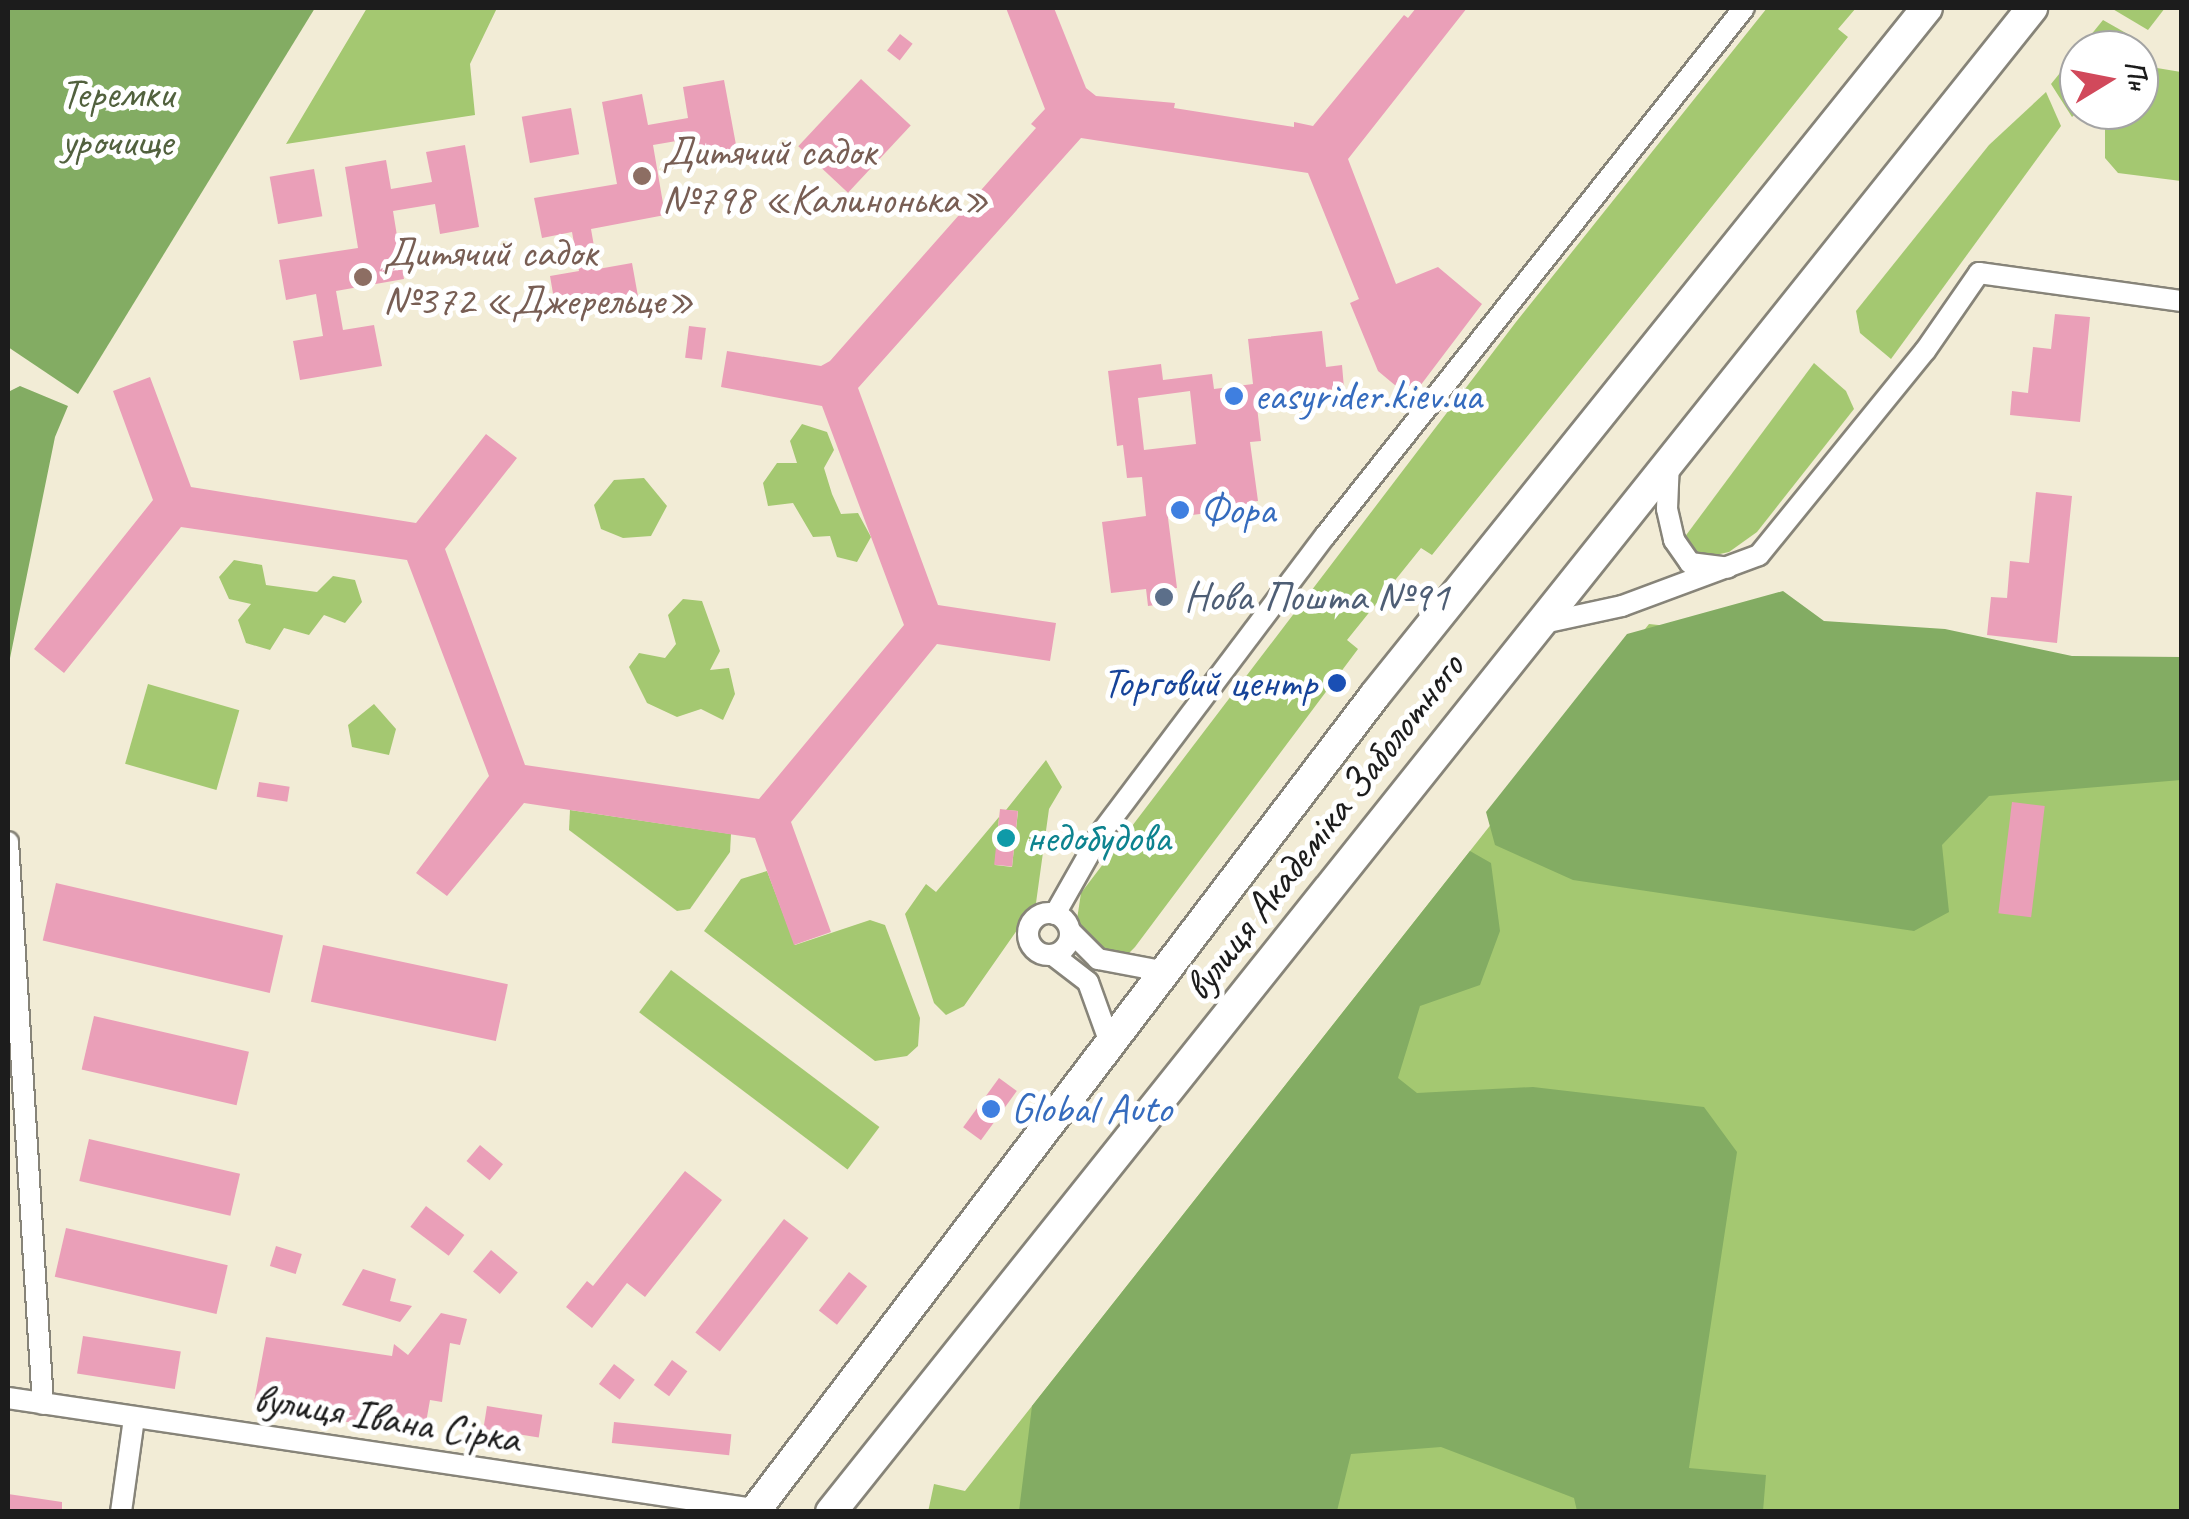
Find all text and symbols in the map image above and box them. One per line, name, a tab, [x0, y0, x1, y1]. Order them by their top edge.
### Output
north arrow	[2059, 30, 2159, 130]
text: Пн	[2117, 58, 2157, 93]
park label: Теремки урочище	[61, 69, 173, 168]
place label: Дитячий садок №798 «Калинонька»	[662, 127, 989, 225]
marker: Дитячий садок №798 «Калинонька»	[631, 165, 653, 187]
place label: Дитячий садок №372 «Джерельце»	[383, 228, 694, 326]
marker: Дитячий садок №372 «Джерельце»	[352, 266, 374, 288]
place label: easyrider.kiev.ua	[1254, 371, 1482, 421]
marker: easyrider.kiev.ua	[1223, 385, 1245, 407]
place label: Фора	[1200, 485, 1275, 535]
marker: Фора	[1169, 499, 1191, 521]
place label: Нова Пошта №91	[1184, 572, 1451, 622]
marker: Нова Пошта №91	[1153, 586, 1175, 608]
street label: вулиця Академіка Заболотного	[1171, 641, 1477, 1013]
place label: Торговий центр	[1102, 658, 1317, 708]
marker: Торговий центр	[1326, 672, 1348, 694]
place label: недобудова	[1026, 813, 1170, 863]
marker: недобудова	[995, 827, 1017, 849]
place label: Global Auto	[1011, 1084, 1171, 1134]
marker: Global Auto	[980, 1098, 1002, 1120]
street label: вулиця Івана Сірка	[250, 1373, 524, 1465]

